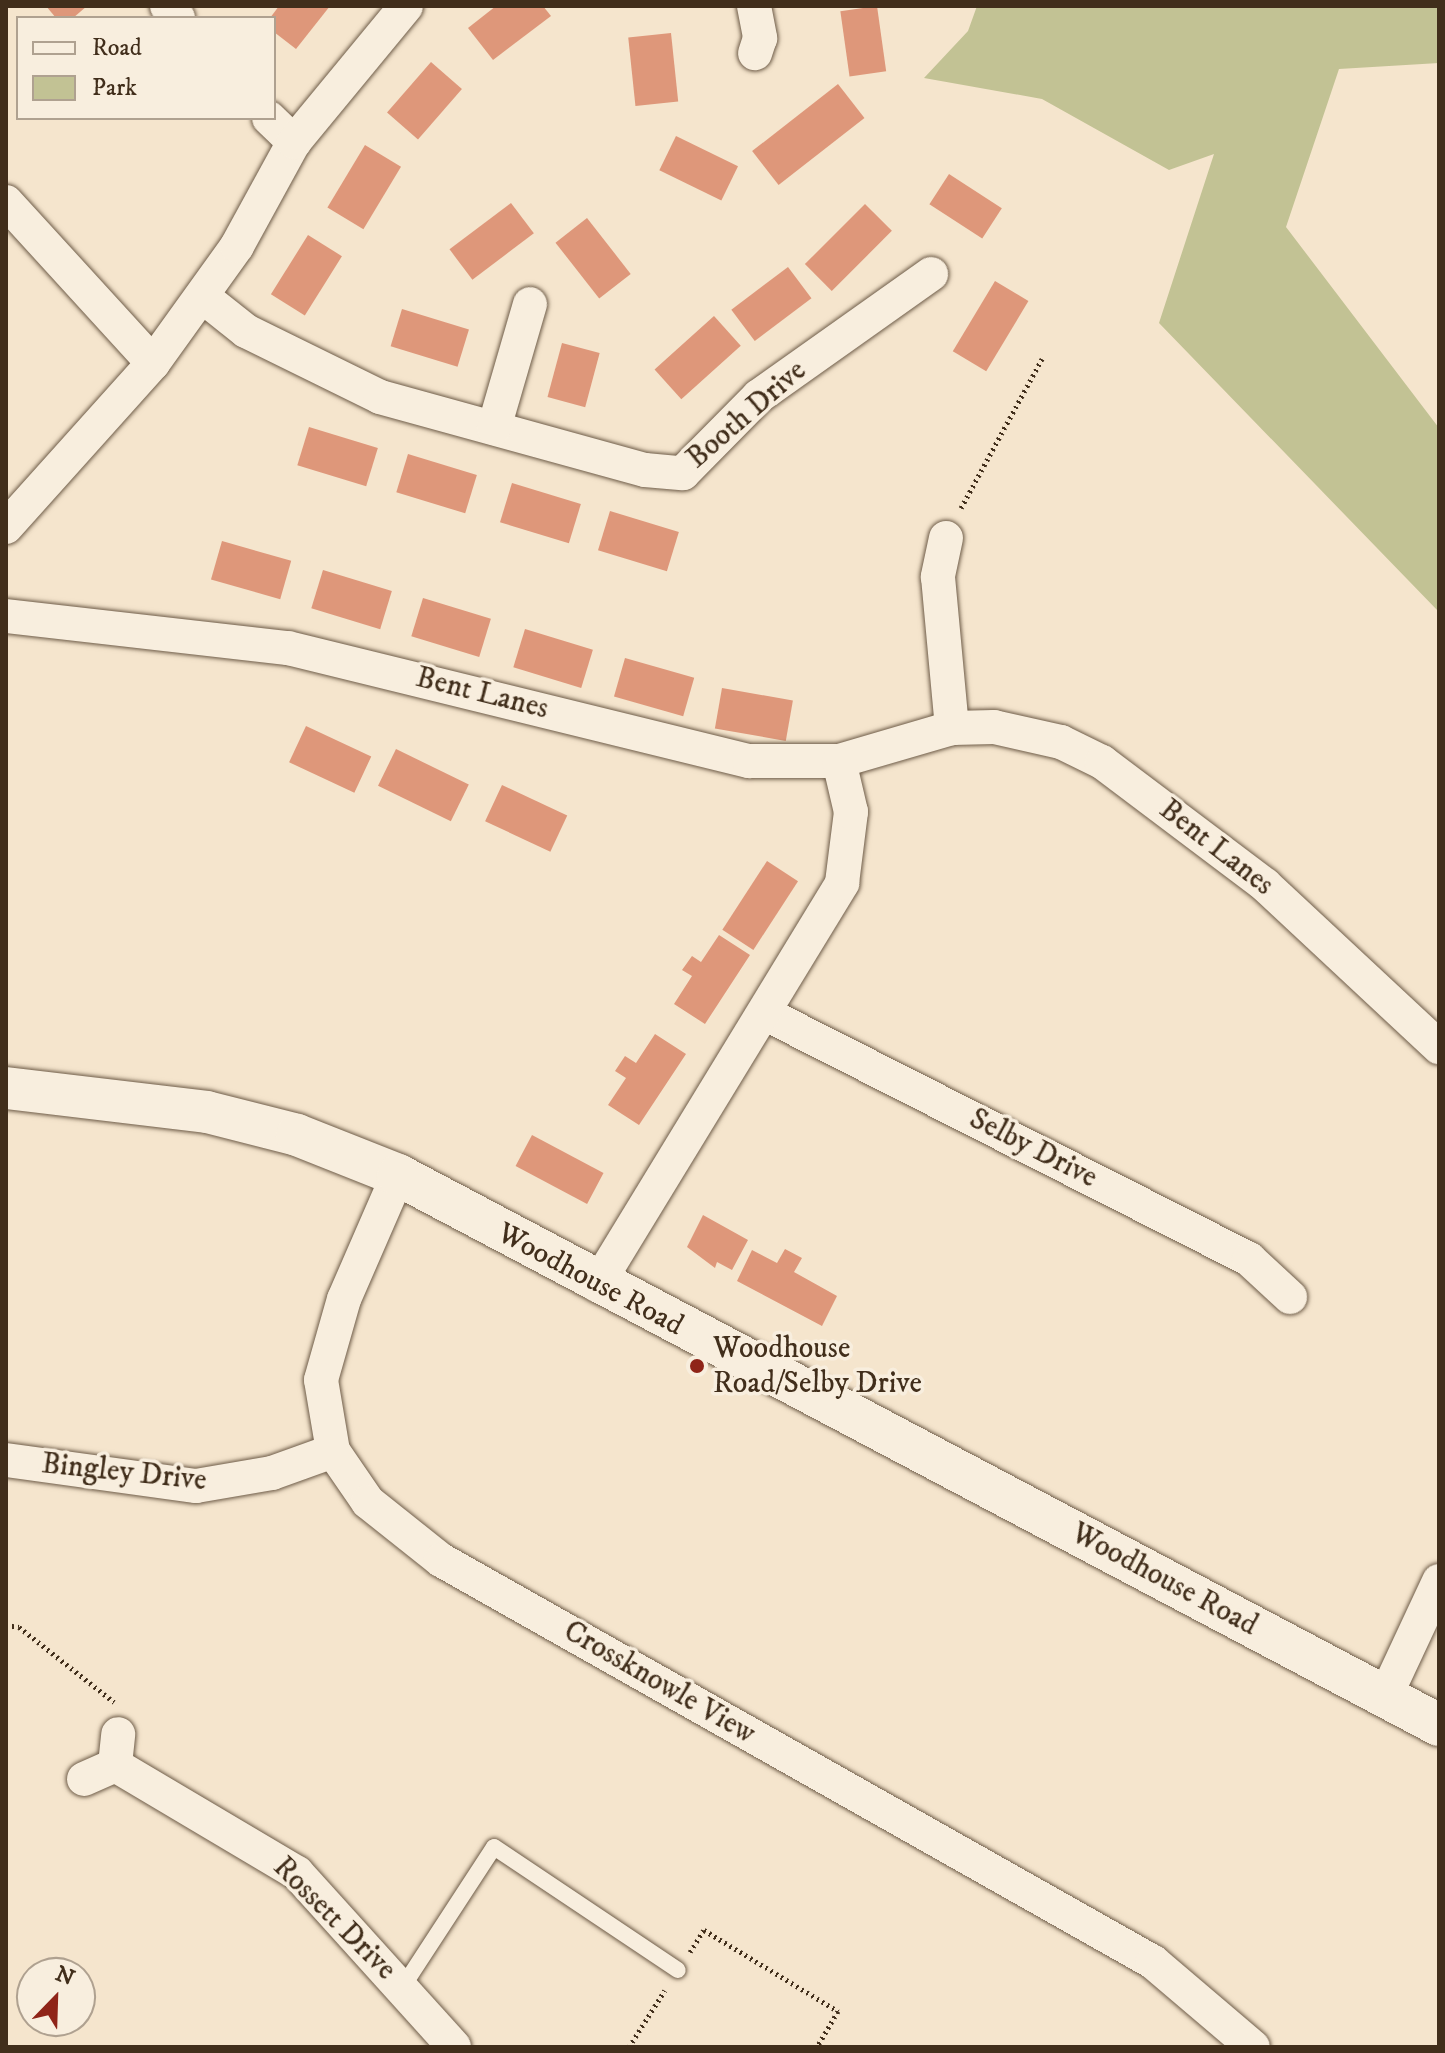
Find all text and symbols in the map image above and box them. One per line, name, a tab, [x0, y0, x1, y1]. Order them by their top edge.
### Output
legend	[16, 16, 276, 120]
text: Road	[92, 33, 142, 63]
text: Park	[92, 73, 137, 103]
street label: Booth Drive	[680, 353, 814, 477]
street label: Bent Lanes	[412, 660, 552, 728]
street label: Bent Lanes	[1152, 792, 1280, 904]
street label: Selby Drive	[963, 1101, 1103, 1197]
street label: Woodhouse Road	[491, 1216, 689, 1344]
place label: Woodhouse Road/Selby Drive	[713, 1331, 922, 1402]
marker: Woodhouse Road/Selby Drive	[688, 1357, 706, 1375]
street label: Bingley Drive	[40, 1446, 208, 1500]
street label: Woodhouse Road	[1065, 1516, 1263, 1644]
street label: Crossknowle View	[557, 1614, 761, 1752]
street label: Rossett Drive	[265, 1850, 403, 1988]
north arrow	[16, 1957, 96, 2037]
text: N	[51, 1960, 78, 1992]

